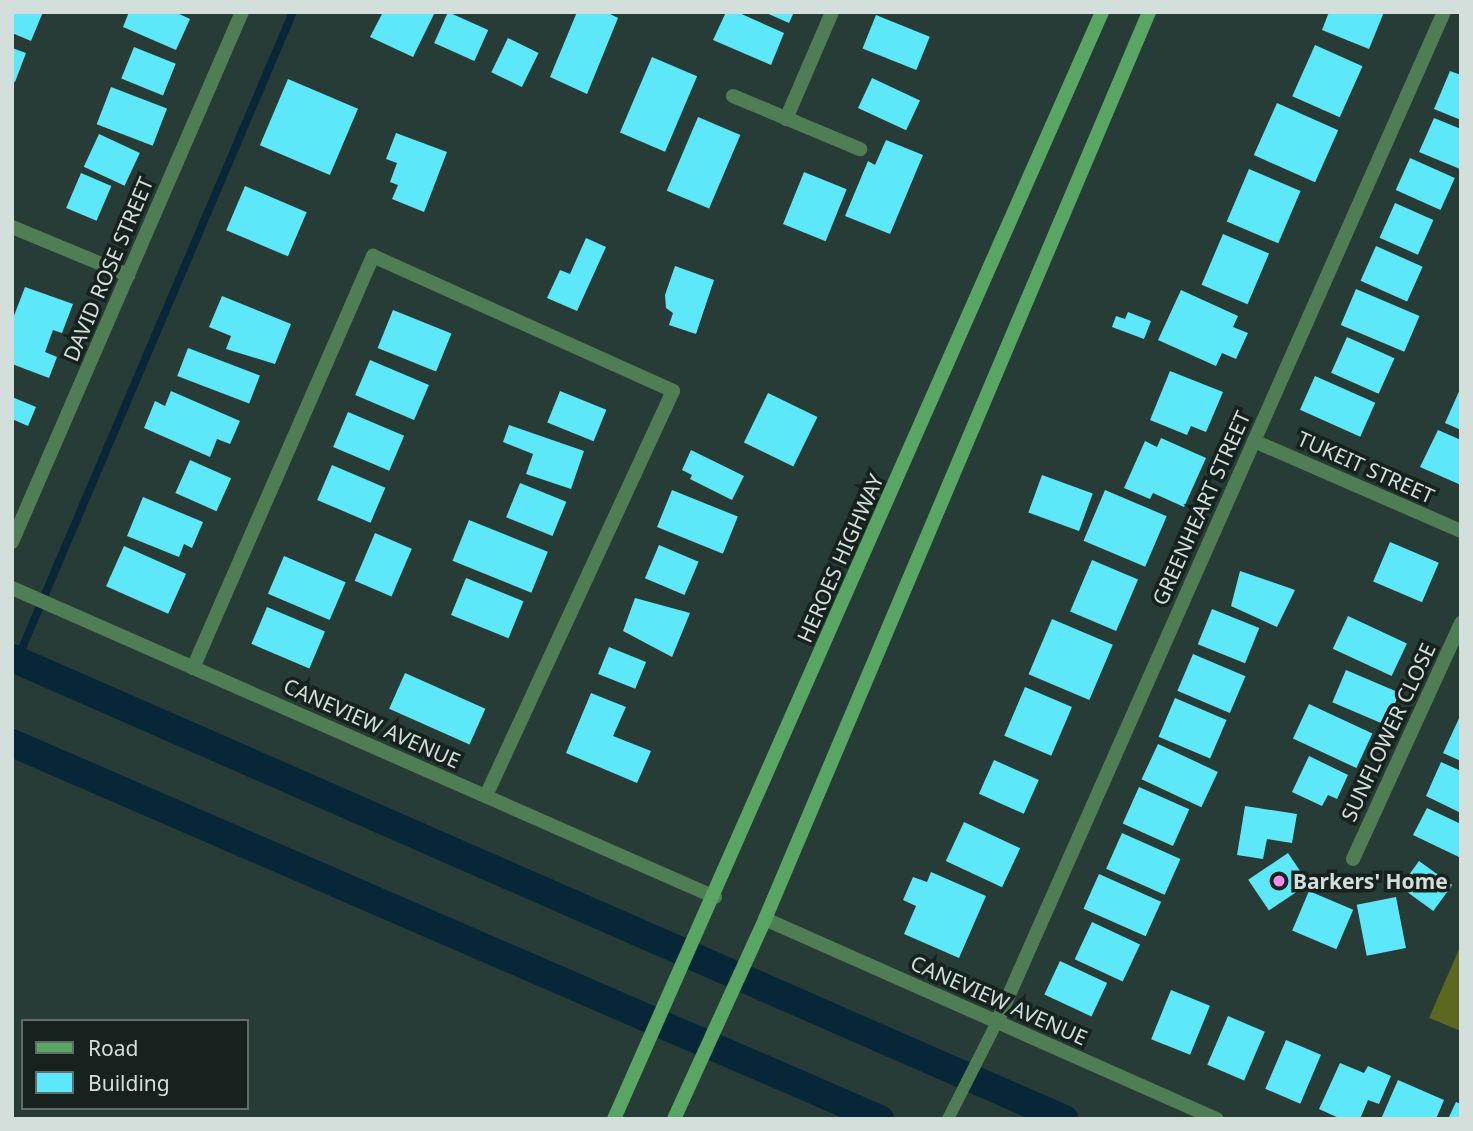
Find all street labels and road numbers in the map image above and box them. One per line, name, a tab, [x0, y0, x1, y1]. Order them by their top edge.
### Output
street label: DAVID ROSE STREET	[58, 173, 158, 365]
street label: GREENHEART STREET	[1147, 407, 1255, 609]
street label: TUKEIT STREET	[1294, 426, 1438, 508]
street label: HEROES HIGHWAY	[792, 470, 888, 646]
street label: SUNFLOWER CLOSE	[1336, 639, 1440, 825]
street label: CANEVIEW AVENUE	[280, 673, 464, 773]
street label: CANEVIEW AVENUE	[907, 950, 1091, 1050]

